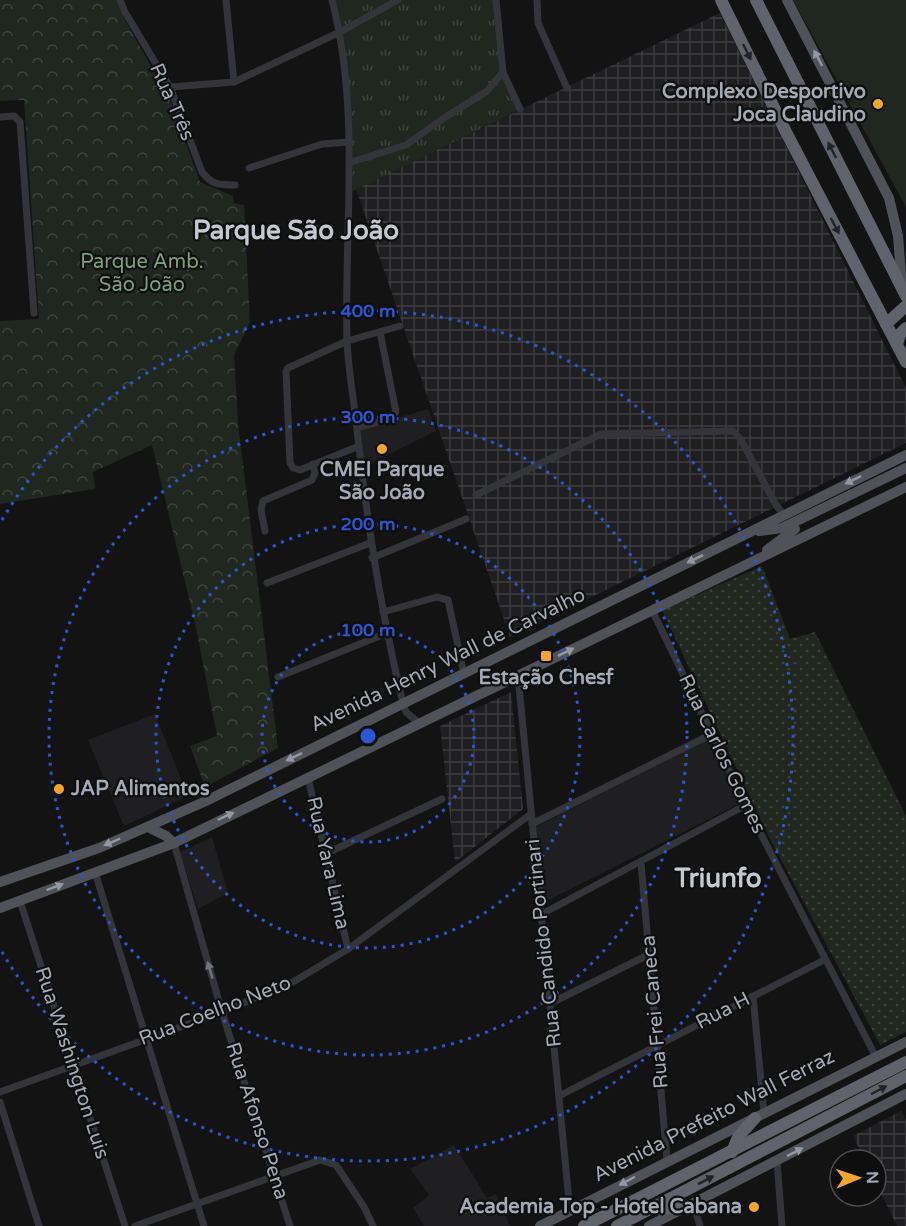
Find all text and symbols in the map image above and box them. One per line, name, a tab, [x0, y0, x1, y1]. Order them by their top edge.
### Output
one-way arrow	[742, 44, 752, 61]
one-way arrow	[813, 49, 823, 66]
street label: Rua Três	[144, 60, 200, 144]
place label: Complexo Desportivo Joca Claudino	[662, 80, 866, 127]
marker: Complexo Desportivo Joca Claudino	[871, 97, 885, 111]
one-way arrow	[827, 141, 837, 158]
district label: Parque São João	[193, 215, 399, 246]
one-way arrow	[830, 218, 840, 235]
park label: Parque Amb. São João	[80, 250, 204, 297]
text: 400 m	[340, 300, 396, 322]
text: 300 m	[340, 406, 396, 428]
marker: CMEI Parque São João	[375, 442, 389, 456]
place label: CMEI Parque São João	[320, 458, 444, 505]
one-way arrow	[845, 476, 862, 485]
text: 200 m	[340, 513, 396, 535]
one-way arrow	[686, 554, 703, 564]
street label: Avenida Henry Wall de Carvalho	[307, 583, 589, 737]
text: 100 m	[340, 619, 396, 641]
one-way arrow	[558, 647, 575, 656]
marker: Estação Chesf	[539, 649, 553, 663]
place label: Estação Chesf	[479, 666, 614, 690]
street label: Rua Carlos Gomes	[673, 670, 771, 838]
centre of rings	[358, 726, 378, 746]
one-way arrow	[286, 752, 303, 762]
place label: JAP Alimentos	[70, 777, 210, 801]
marker: JAP Alimentos	[52, 782, 66, 796]
street label: Rua Yara Lima	[301, 794, 355, 932]
one-way arrow	[217, 812, 234, 821]
one-way arrow	[103, 838, 121, 847]
street label: Rua Candido Portinari	[521, 838, 567, 1048]
district label: Triunfo	[673, 863, 762, 894]
one-way arrow	[46, 882, 64, 892]
street label: Rua Frei Caneca	[636, 934, 674, 1090]
one-way arrow	[205, 961, 214, 979]
street label: Rua Washington Luis	[30, 964, 114, 1162]
street label: Rua Coelho Neto	[135, 971, 295, 1051]
street label: Rua H	[692, 987, 754, 1035]
street label: Rua Afonso Pena	[220, 1039, 294, 1203]
street label: Avenida Prefeito Wall Ferraz	[589, 1045, 839, 1187]
one-way arrow	[871, 1085, 888, 1095]
one-way arrow	[786, 1147, 803, 1156]
north arrow	[828, 1148, 888, 1208]
text: N	[862, 1171, 882, 1184]
one-way arrow	[698, 1175, 715, 1185]
one-way arrow	[619, 1176, 636, 1186]
place label: Academia Top - Hotel Cabana	[459, 1195, 742, 1219]
marker: Academia Top - Hotel Cabana	[747, 1200, 761, 1214]

